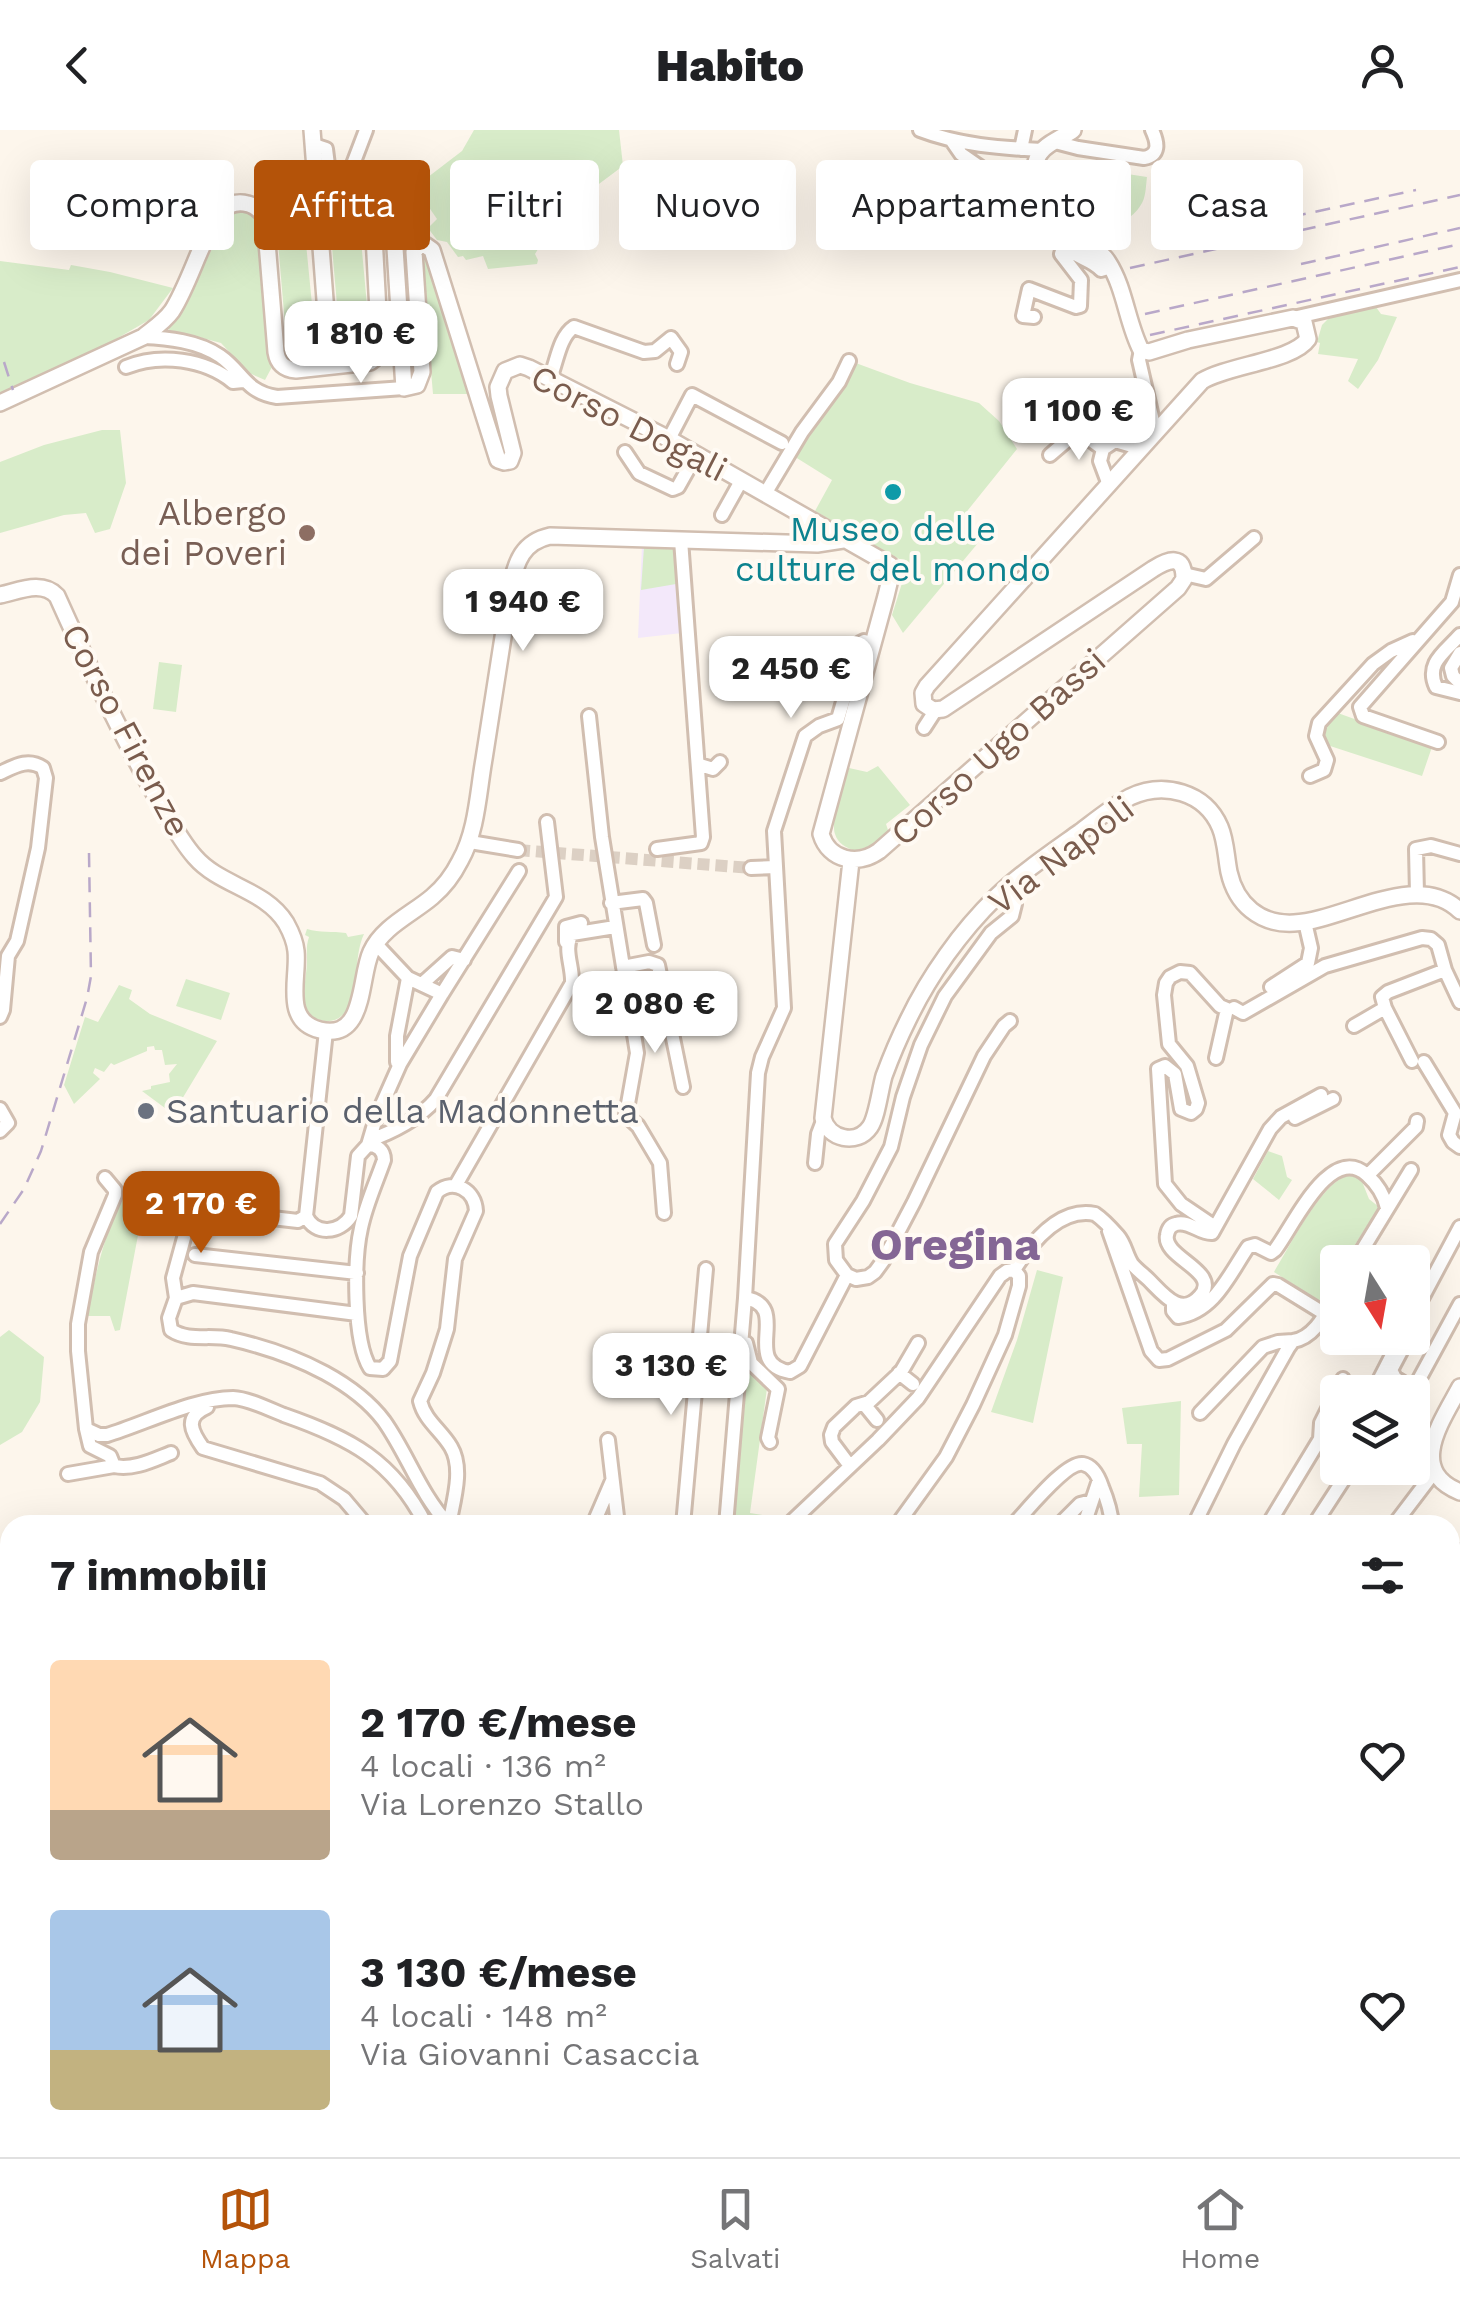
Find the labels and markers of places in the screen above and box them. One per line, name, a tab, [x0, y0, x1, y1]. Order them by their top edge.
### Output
pin: 1 810 €	[269, 301, 453, 386]
pin: 1 100 €	[987, 378, 1171, 463]
marker: Museo delle culture del mondo	[882, 481, 904, 503]
place label: Albergo dei Poveri	[120, 492, 287, 574]
place label: Museo delle culture del mondo	[735, 508, 1051, 590]
marker: Albergo dei Poveri	[296, 522, 318, 544]
pin: 1 940 €	[431, 569, 615, 654]
pin: 2 450 €	[699, 636, 883, 721]
pin: 2 080 €	[563, 971, 747, 1056]
place label: Santuario della Madonnetta	[166, 1090, 639, 1132]
marker: Santuario della Madonnetta	[135, 1100, 157, 1122]
pin: 2 170 €	[109, 1171, 293, 1256]
pin: 3 130 €	[579, 1333, 763, 1418]

